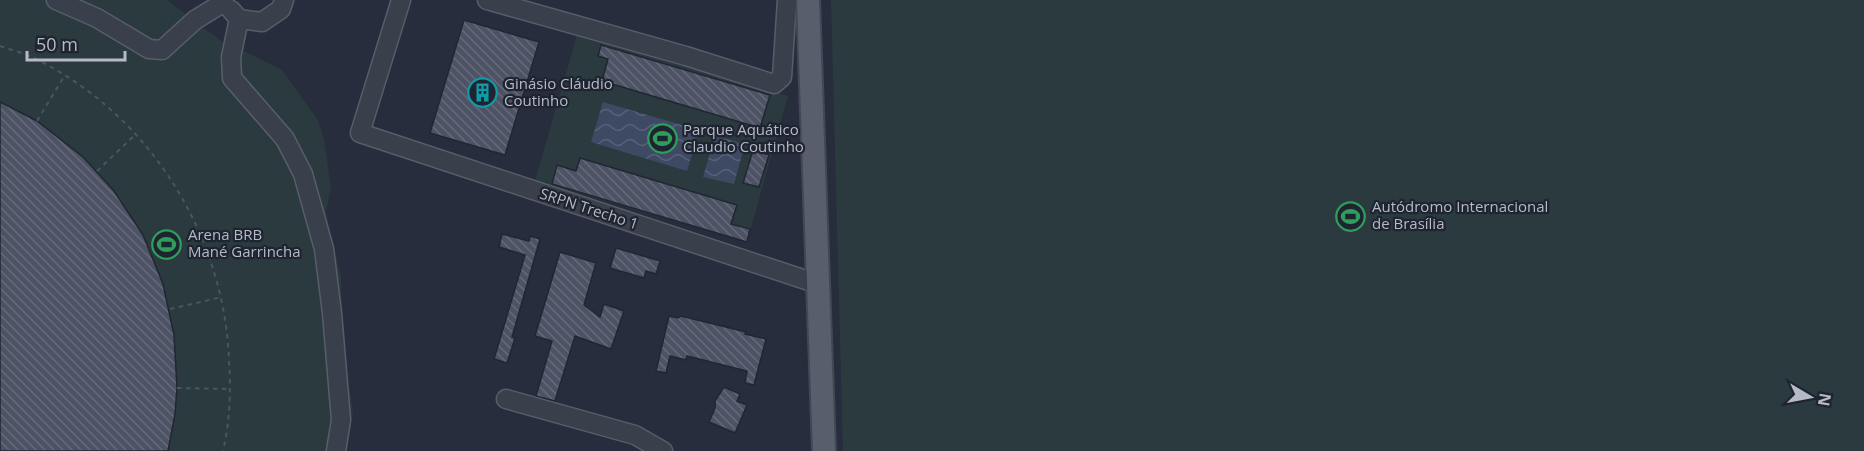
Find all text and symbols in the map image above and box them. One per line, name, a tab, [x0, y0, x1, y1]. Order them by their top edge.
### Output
scale bar	[27, 24, 124, 62]
text: 50 m	[36, 32, 78, 56]
place label: Ginásio Cláudio Coutinho	[504, 73, 613, 110]
building icon: Ginásio Cláudio Coutinho	[467, 77, 499, 109]
place label: Parque Aquático Claudio Coutinho	[683, 119, 804, 156]
sports icon: Parque Aquático Claudio Coutinho	[646, 123, 678, 155]
street label: SRPN Trecho 1	[538, 183, 641, 233]
place label: Autódromo Internacional de Brasília	[1372, 196, 1548, 233]
sports icon: Autódromo Internacional de Brasília	[1335, 200, 1367, 232]
place label: Arena BRB Mané Garrincha	[188, 224, 301, 261]
sports icon: Arena BRB Mané Garrincha	[151, 228, 183, 260]
north arrow	[1780, 367, 1840, 427]
text: N	[1813, 391, 1837, 408]

